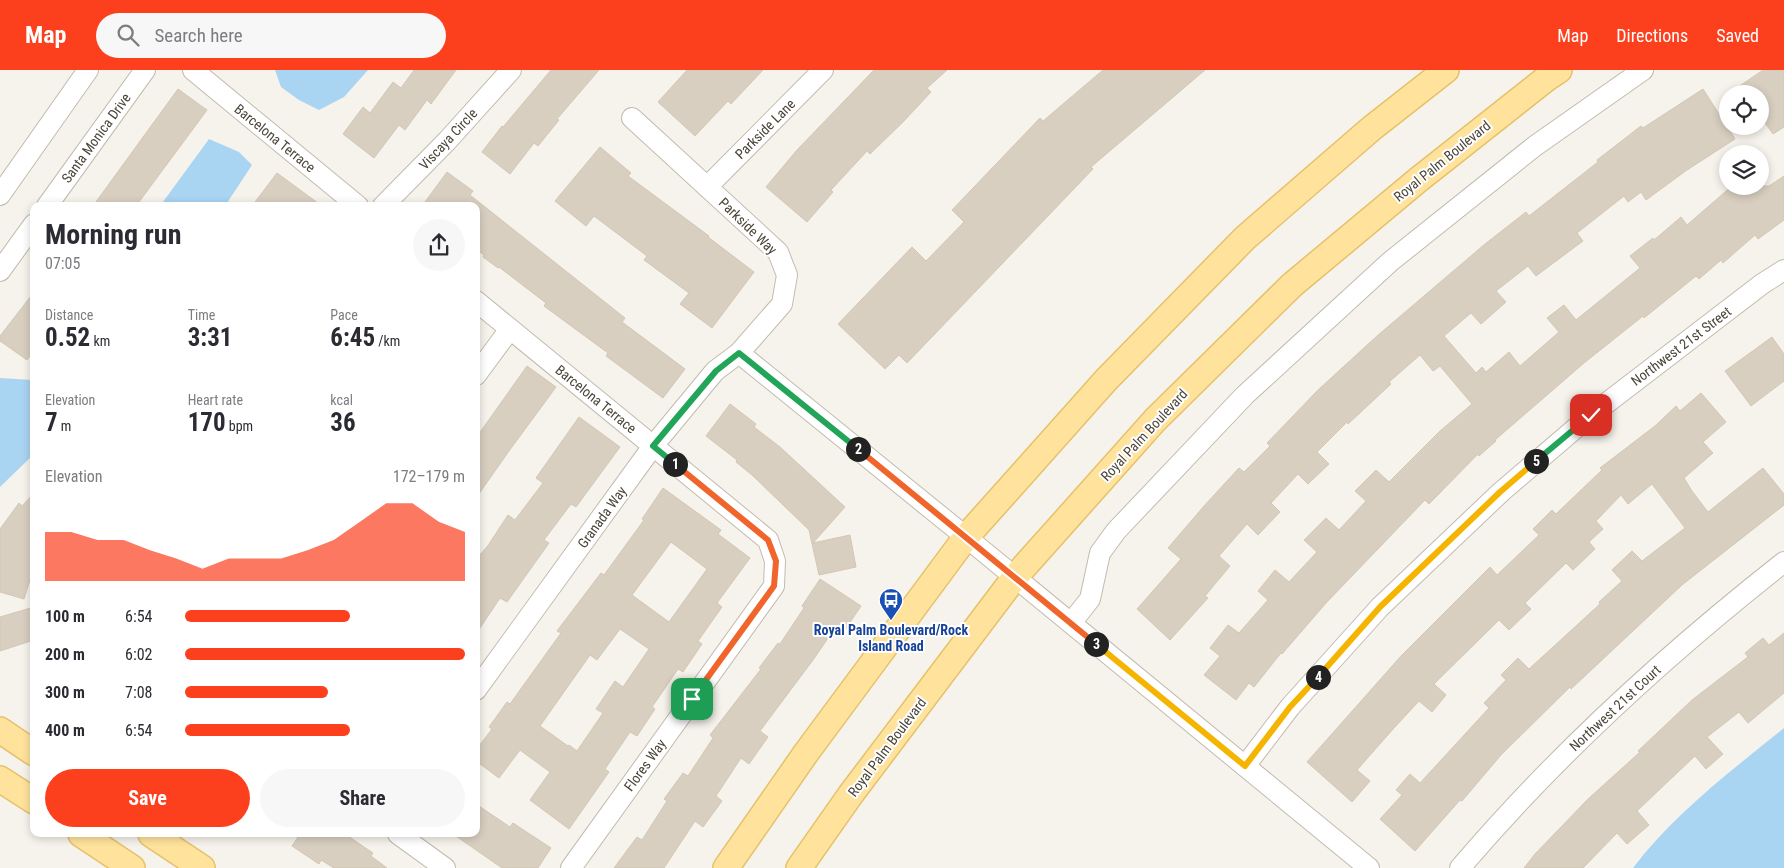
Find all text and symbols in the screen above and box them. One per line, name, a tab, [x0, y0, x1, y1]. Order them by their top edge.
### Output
search box	[96, 13, 446, 58]
text: Map	[25, 21, 66, 49]
icon: search	[114, 21, 142, 49]
text: Search here	[154, 24, 243, 47]
text: Map	[1557, 25, 1588, 46]
text: Directions	[1616, 25, 1688, 46]
text: Saved	[1716, 25, 1759, 46]
map controls	[1719, 85, 1769, 195]
button: locate	[1719, 85, 1769, 135]
street label: Santa Monica Drive	[58, 90, 134, 186]
street label: Parkside Lane	[732, 95, 799, 162]
street label: Barcelona Terrace	[231, 101, 319, 176]
street label: Viscaya Circle	[416, 105, 481, 173]
street label: Royal Palm Boulevard	[1391, 117, 1493, 205]
button: layers	[1719, 145, 1769, 195]
street label: Parkside Way	[716, 194, 780, 258]
text: Morning run	[45, 218, 181, 251]
button: share	[413, 219, 465, 271]
text: 07:05	[45, 254, 80, 273]
street label: Northwest 21st Street	[1628, 303, 1734, 389]
text: Distance	[45, 307, 93, 323]
text: Time	[188, 307, 215, 323]
text: Pace	[330, 307, 358, 323]
text: 0.52	[45, 323, 90, 352]
text: 3:31	[188, 323, 232, 352]
text: 6:45	[330, 323, 375, 352]
text: km	[90, 333, 110, 349]
text: /km	[375, 333, 400, 349]
street label: Barcelona Terrace	[552, 362, 640, 437]
street label: Royal Palm Boulevard	[1097, 386, 1191, 484]
text: Elevation	[45, 392, 95, 408]
text: Heart rate	[188, 392, 243, 408]
text: kcal	[330, 392, 353, 408]
pin	[1570, 394, 1612, 436]
icon: check	[1577, 401, 1605, 429]
text: 7	[45, 408, 58, 437]
text: 170	[188, 408, 226, 437]
text: 36	[330, 408, 356, 437]
text: m	[58, 418, 71, 434]
text: bpm	[226, 418, 253, 434]
pin: 2	[846, 436, 870, 462]
text: 2	[855, 441, 862, 457]
pin: 5	[1524, 448, 1548, 474]
pin: 1	[662, 452, 688, 476]
text: 5	[1533, 453, 1540, 469]
text: 1	[672, 456, 679, 472]
text: Elevation	[45, 467, 103, 486]
text: 172–179 m	[393, 467, 465, 486]
street label: Granada Way	[574, 483, 630, 551]
bus stop icon: Royal Palm Boulevard/Rock Island Road	[878, 587, 904, 621]
text: 100 m	[45, 607, 85, 626]
text: 6:54	[125, 607, 152, 626]
place label: Royal Palm Boulevard/Rock Island Road	[814, 622, 968, 654]
pin: 3	[1084, 632, 1108, 656]
text: 3	[1093, 636, 1100, 652]
text: 200 m	[45, 645, 85, 664]
text: 6:02	[125, 645, 152, 664]
street label: Northwest 21st Court	[1566, 662, 1664, 754]
pin: 4	[1306, 664, 1330, 690]
text: 4	[1315, 669, 1322, 685]
pin	[671, 678, 713, 720]
text: 300 m	[45, 683, 85, 702]
text: 7:08	[125, 683, 152, 702]
icon: arrive	[678, 685, 706, 713]
street label: Royal Palm Boulevard	[845, 695, 929, 799]
text: 400 m	[45, 721, 85, 740]
text: 6:54	[125, 721, 152, 740]
street label: Flores Way	[621, 736, 669, 794]
button: Save	[45, 769, 250, 827]
button: Share	[260, 769, 465, 827]

